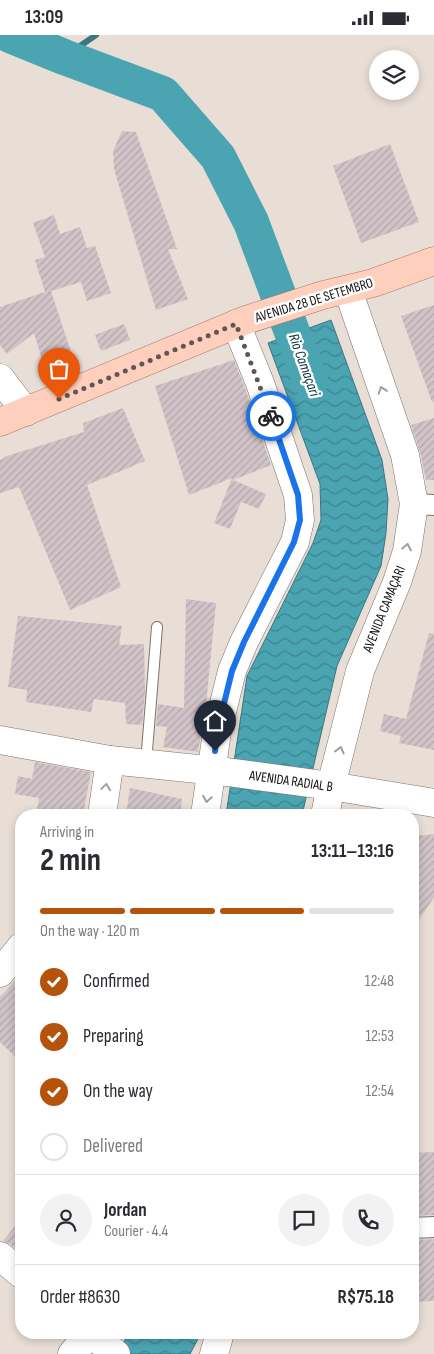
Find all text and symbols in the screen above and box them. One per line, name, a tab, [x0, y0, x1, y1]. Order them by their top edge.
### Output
text: 13:09	[25, 6, 63, 29]
map controls	[369, 50, 419, 100]
button: layers	[369, 50, 419, 100]
street label: AVENIDA 28 DE SETEMBRO	[252, 274, 375, 326]
water label: Rio Camaçari	[284, 331, 325, 400]
pin	[38, 348, 80, 399]
icon: bag	[45, 355, 73, 383]
one-way arrow	[378, 386, 388, 394]
courier	[246, 391, 296, 441]
icon: bike	[257, 402, 285, 430]
one-way arrow	[401, 542, 412, 551]
street label: AVENIDA CAMAÇARI	[359, 563, 409, 656]
pin	[194, 700, 236, 751]
icon: home	[201, 707, 229, 735]
one-way arrow	[334, 747, 344, 755]
street label: AVENIDA RADIAL B	[247, 767, 334, 795]
one-way arrow	[100, 783, 110, 792]
one-way arrow	[203, 795, 213, 803]
text: Arriving in	[40, 823, 94, 842]
text: 13:11–13:16	[311, 840, 394, 863]
text: 2 min	[40, 841, 101, 880]
text: On the way · 120 m	[40, 922, 139, 941]
icon: check	[40, 968, 68, 996]
text: Confirmed	[83, 970, 150, 993]
text: 12:48	[365, 972, 394, 991]
icon: check	[40, 1023, 68, 1051]
text: Preparing	[83, 1025, 144, 1048]
text: 12:53	[365, 1027, 394, 1046]
icon: check	[40, 1078, 68, 1106]
text: On the way	[83, 1080, 153, 1103]
text: 12:54	[365, 1082, 394, 1101]
text: Delivered	[83, 1135, 143, 1158]
button: person	[40, 1194, 92, 1246]
button: chat	[278, 1194, 330, 1246]
button: phone	[342, 1194, 394, 1246]
text: Jordan	[104, 1199, 147, 1222]
text: Courier · 4.4	[104, 1222, 168, 1241]
text: Order #8630	[40, 1286, 120, 1309]
text: R$75.18	[337, 1286, 394, 1309]

